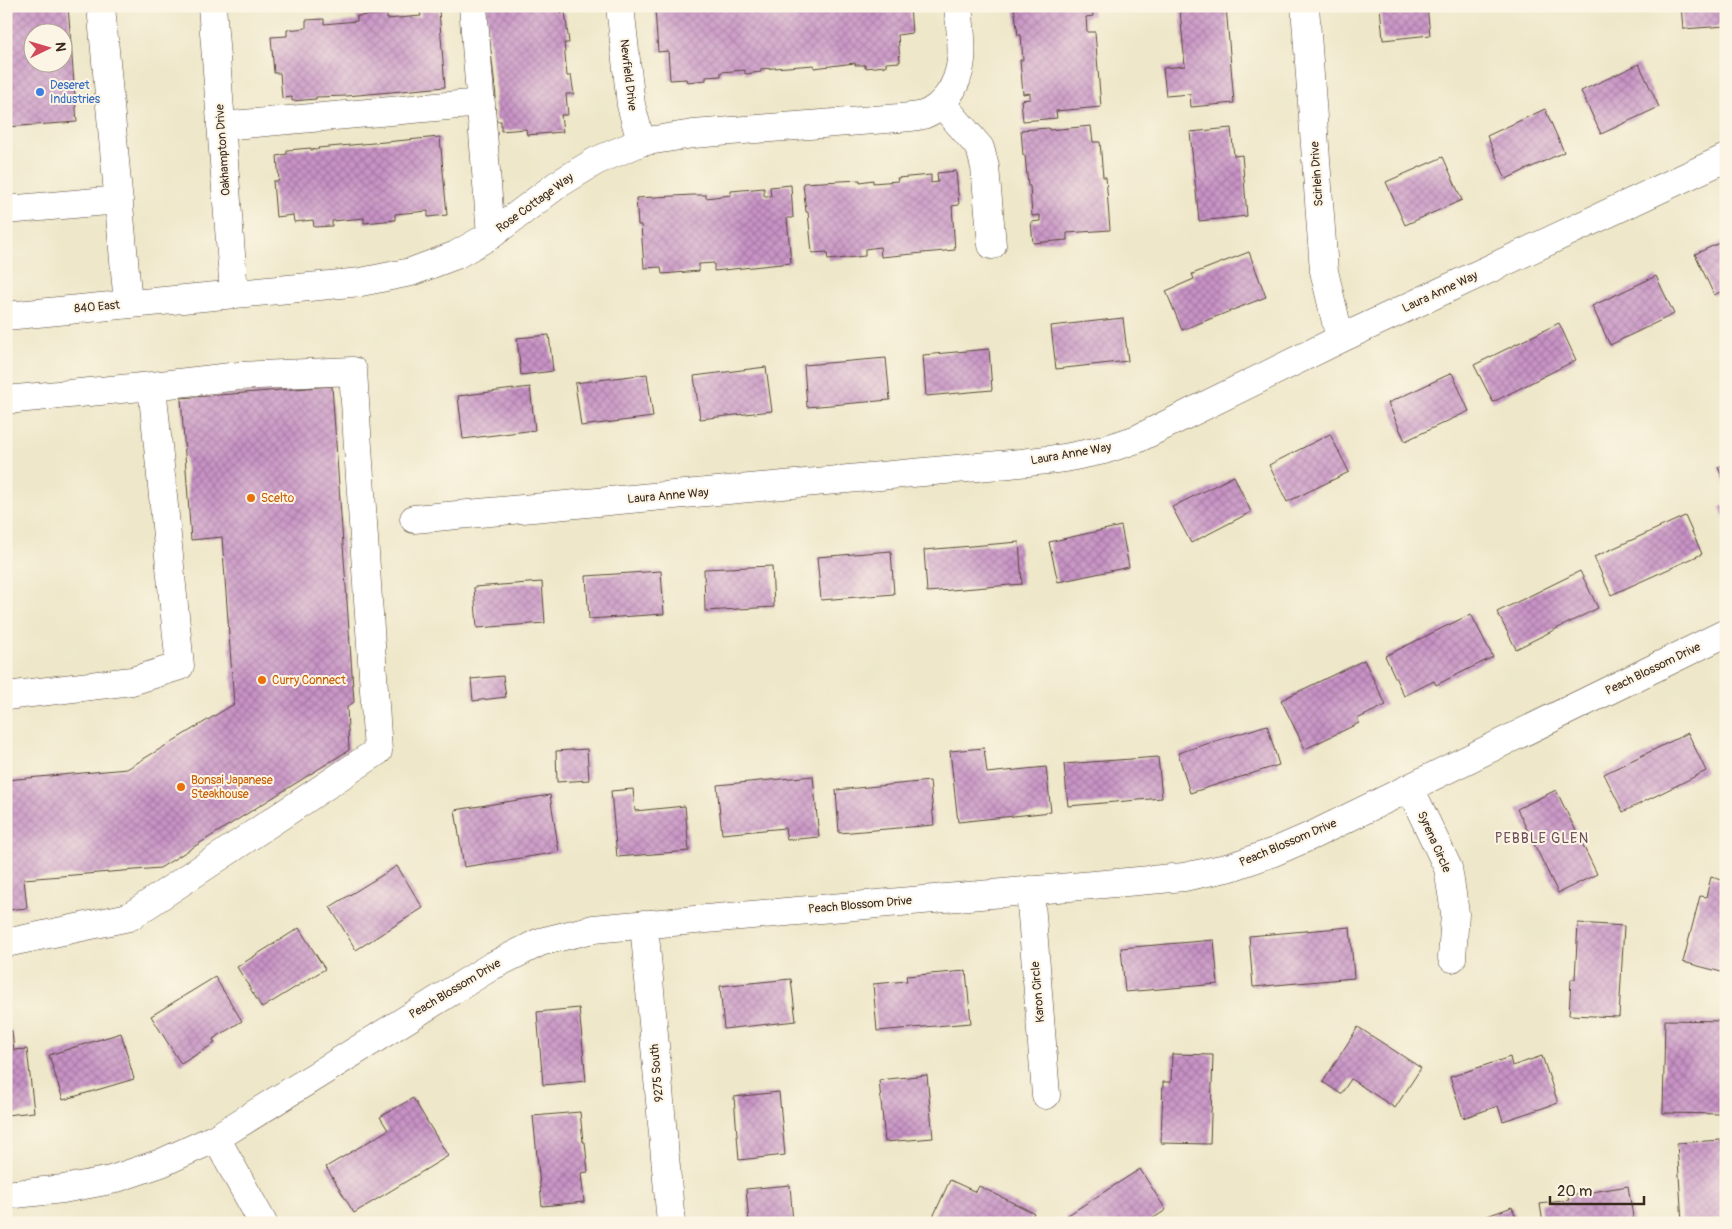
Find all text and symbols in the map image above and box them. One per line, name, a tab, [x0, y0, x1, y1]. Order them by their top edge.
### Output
north arrow	[22, 22, 72, 72]
street label: Newfield Drive	[616, 38, 640, 112]
text: N	[52, 41, 69, 52]
place label: Deseret Industries	[50, 78, 101, 107]
marker: Deseret Industries	[34, 86, 46, 98]
street label: Oakhampton Drive	[212, 104, 234, 196]
street label: Scirlein Drive	[1307, 141, 1327, 207]
street label: Rose Cottage Way	[493, 170, 577, 236]
street label: Laura Anne Way	[1400, 268, 1480, 316]
street label: 840 East	[74, 298, 121, 316]
street label: Laura Anne Way	[1030, 440, 1112, 468]
street label: Laura Anne Way	[627, 485, 709, 507]
place label: Scelto	[261, 491, 295, 506]
marker: Scelto	[245, 492, 257, 504]
street label: Peach Blossom Drive	[1603, 639, 1703, 699]
place label: Curry Connect	[272, 673, 346, 688]
marker: Curry Connect	[256, 674, 268, 686]
place label: Bonsai Japanese Steakhouse	[191, 773, 273, 802]
marker: Bonsai Japanese Steakhouse	[175, 781, 187, 793]
street label: Syrena Circle	[1414, 809, 1454, 875]
street label: Peach Blossom Drive	[1237, 816, 1339, 870]
district label: PEBBLE GLEN	[1495, 830, 1589, 847]
street label: Peach Blossom Drive	[807, 893, 913, 917]
street label: Peach Blossom Drive	[406, 956, 504, 1022]
street label: Karon Circle	[1028, 961, 1048, 1023]
street label: 9275 South	[647, 1043, 667, 1103]
scale bar	[1550, 1174, 1643, 1206]
text: 20 m	[1557, 1182, 1592, 1201]

